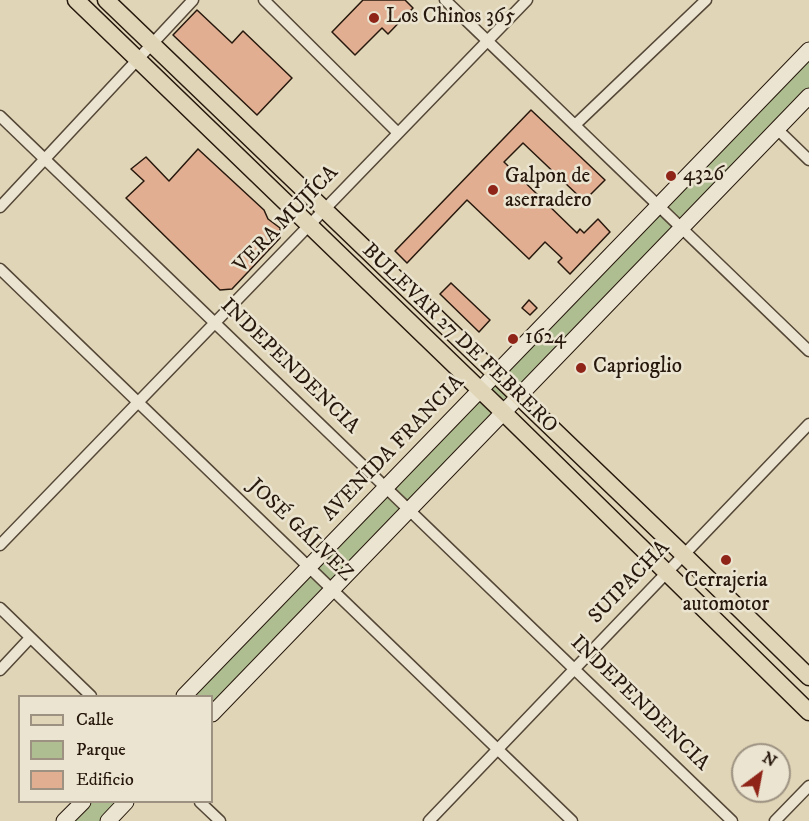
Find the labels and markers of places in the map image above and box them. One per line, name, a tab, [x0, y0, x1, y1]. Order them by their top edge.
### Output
place label: Los Chinos 365	[386, 5, 515, 31]
marker: Los Chinos 365	[367, 11, 381, 25]
place label: 4326	[683, 163, 724, 189]
place label: Galpon de aserradero	[505, 165, 591, 215]
marker: 4326	[664, 169, 678, 183]
marker: Galpon de aserradero	[486, 183, 500, 197]
place label: 1624	[525, 326, 566, 352]
marker: 1624	[506, 332, 520, 346]
place label: Caprioglio	[593, 355, 682, 381]
marker: Caprioglio	[574, 361, 588, 375]
marker: Cerrajeria automotor	[719, 553, 733, 567]
place label: Cerrajeria automotor	[683, 569, 769, 619]

